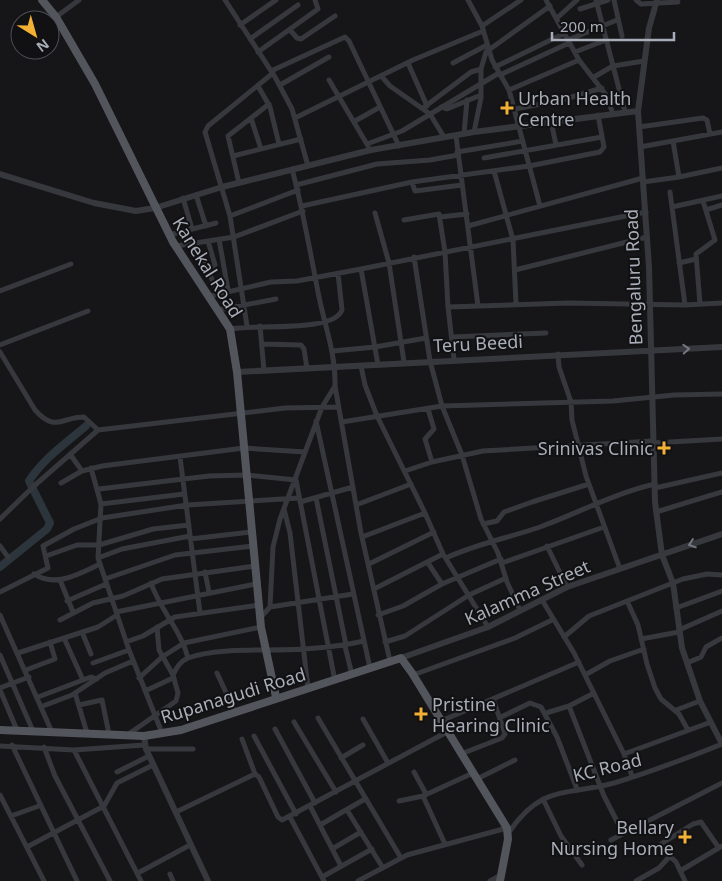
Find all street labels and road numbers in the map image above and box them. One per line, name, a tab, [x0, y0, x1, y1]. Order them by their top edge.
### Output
street label: Bengaluru Road	[619, 208, 647, 346]
street label: Kanekal Road	[167, 212, 249, 322]
street label: Teru Beedi	[433, 329, 523, 357]
street label: Kalamma Street	[461, 553, 594, 630]
street label: Rupanagudi Road	[157, 662, 309, 728]
street label: KC Road	[570, 747, 644, 787]

